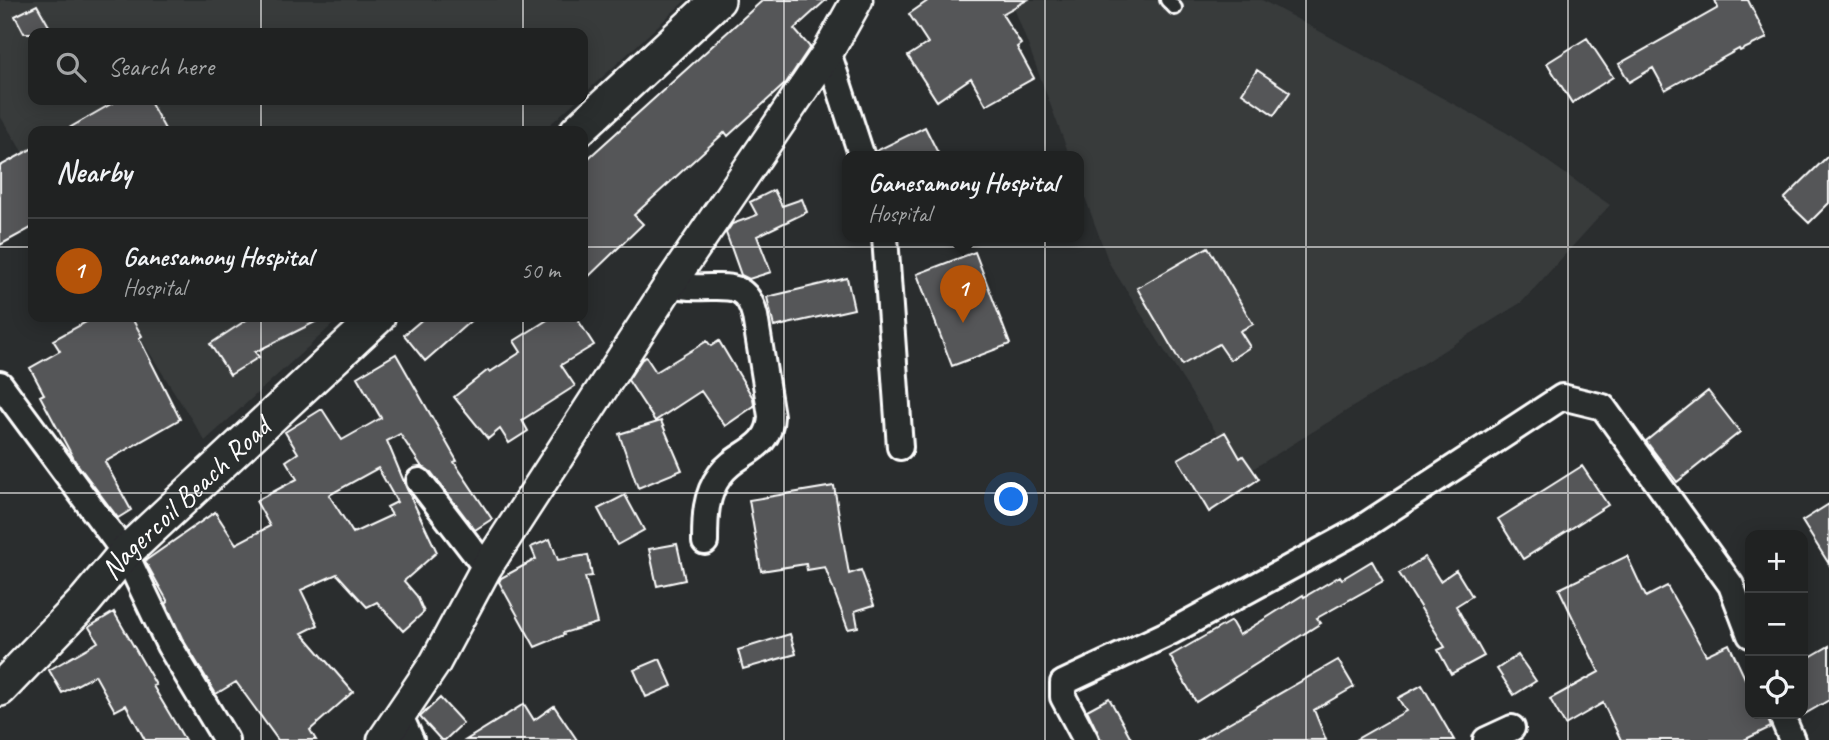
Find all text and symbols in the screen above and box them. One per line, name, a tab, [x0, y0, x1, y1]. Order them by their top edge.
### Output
search box	[28, 28, 588, 105]
icon: search	[52, 48, 90, 86]
text: Search here	[108, 50, 214, 83]
popup	[842, 151, 1084, 242]
text: Nearby	[56, 153, 132, 191]
text: Ganesamony Hospital	[868, 166, 1058, 199]
text: Hospital	[868, 199, 931, 228]
text: Ganesamony Hospital	[123, 240, 313, 273]
text: 1	[74, 256, 84, 285]
text: 50 m	[521, 256, 560, 285]
pin: 1	[940, 265, 986, 323]
text: Hospital	[123, 273, 186, 302]
street label: Nagercoil Beach Road	[92, 406, 281, 588]
your location	[994, 482, 1028, 516]
map controls	[1745, 530, 1808, 719]
button: +	[1745, 530, 1808, 593]
button: −	[1745, 593, 1808, 656]
button: locate	[1745, 656, 1808, 719]

